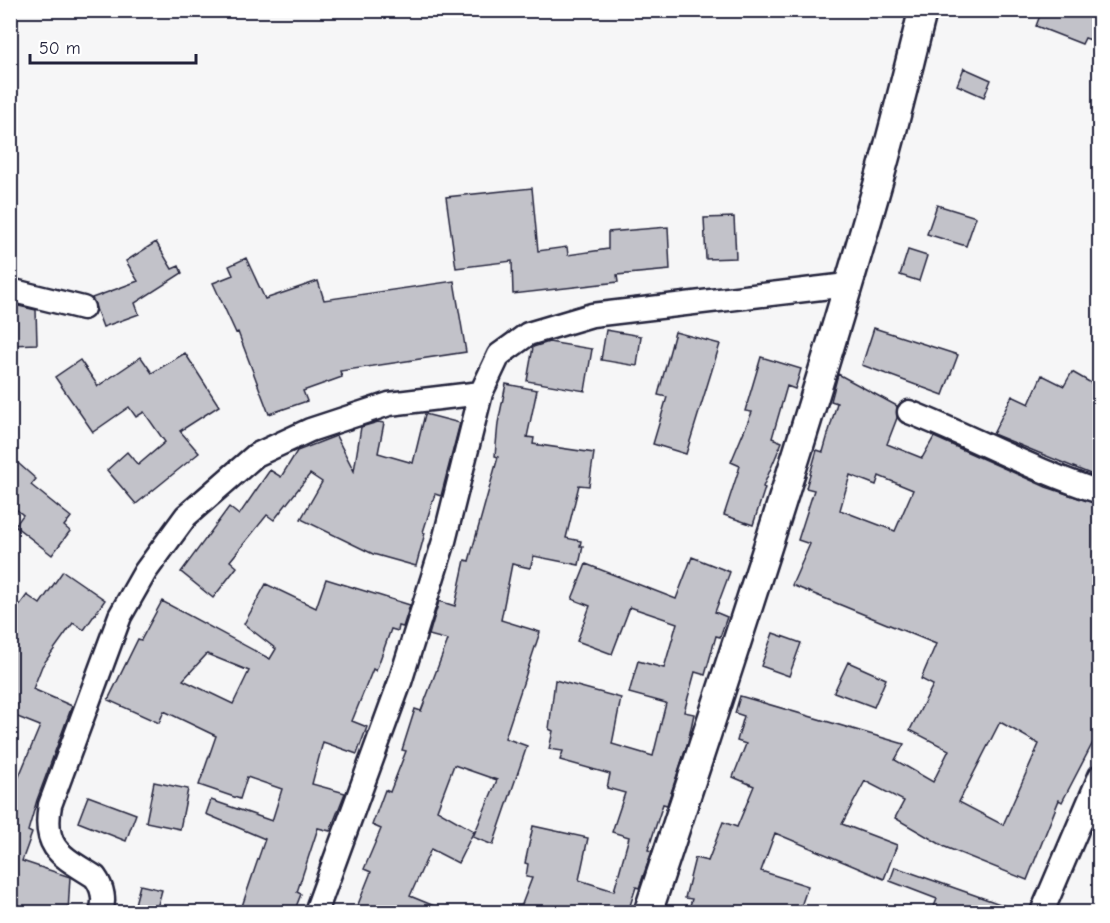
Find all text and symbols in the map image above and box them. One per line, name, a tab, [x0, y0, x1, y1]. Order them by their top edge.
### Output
scale bar	[30, 27, 196, 65]
text: 50 m	[39, 38, 81, 59]

